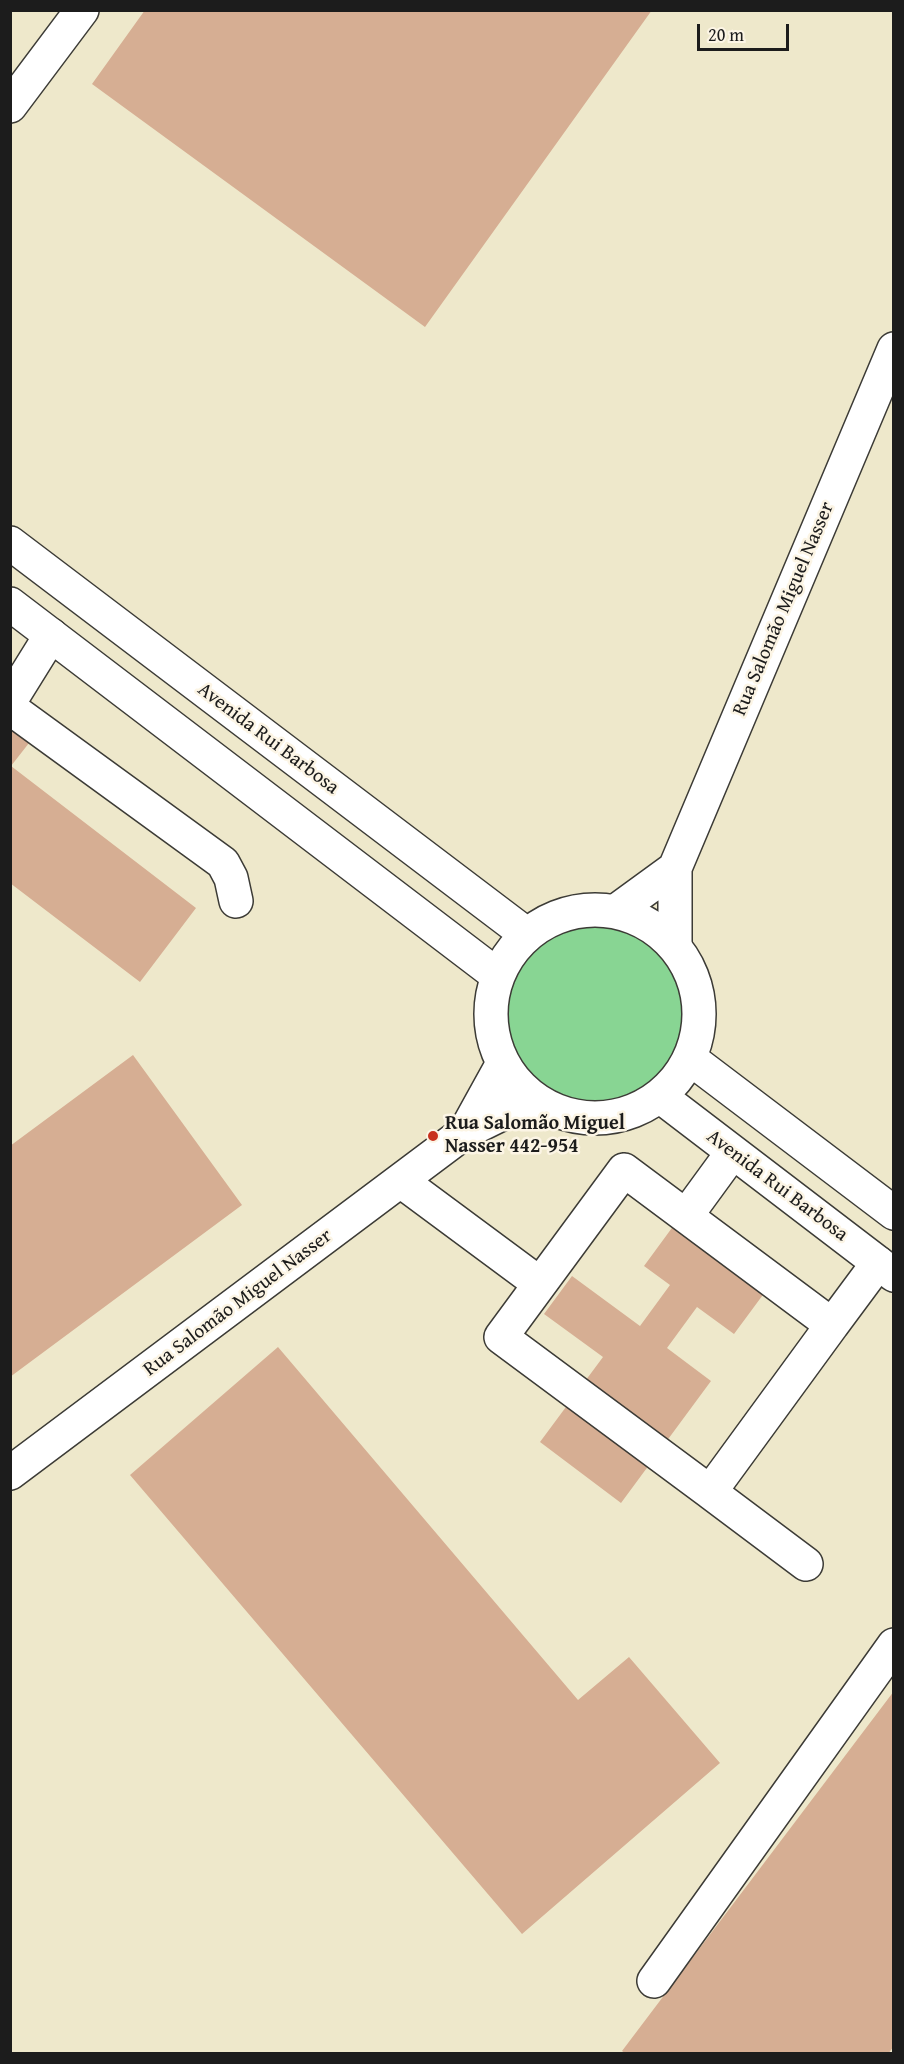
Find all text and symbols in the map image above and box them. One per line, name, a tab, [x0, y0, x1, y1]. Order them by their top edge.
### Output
scale bar	[700, 12, 792, 50]
text: 20 m	[708, 21, 744, 48]
street label: Rua Salomão Miguel Nasser	[728, 499, 840, 719]
street label: Avenida Rui Barbosa	[193, 678, 343, 800]
place label: Rua Salomão Miguel Nasser 442-954	[445, 1112, 625, 1159]
street label: Avenida Rui Barbosa	[702, 1125, 852, 1247]
marker: Rua Salomão Miguel Nasser 442-954	[426, 1129, 440, 1143]
street label: Rua Salomão Miguel Nasser	[139, 1224, 337, 1382]

